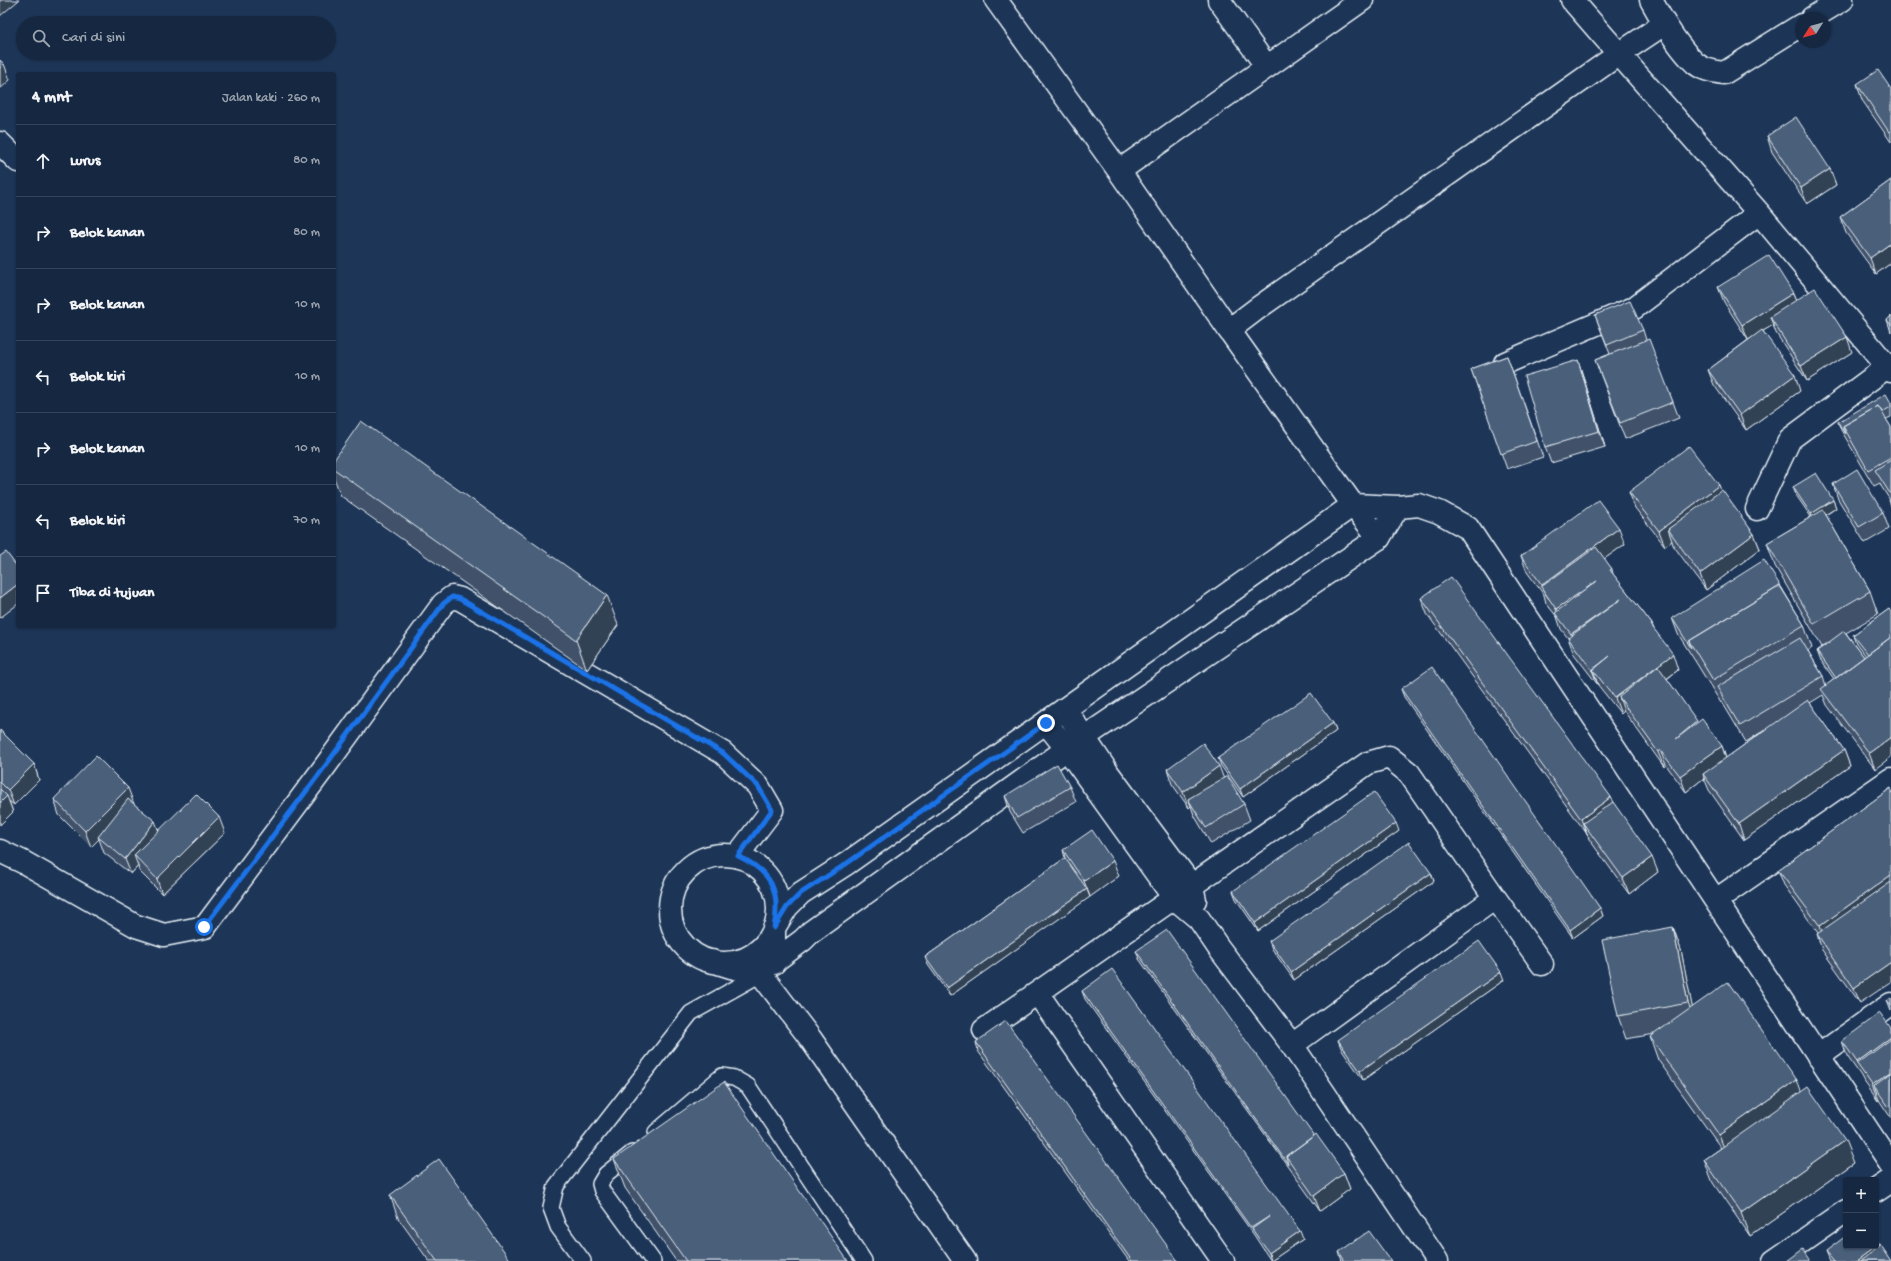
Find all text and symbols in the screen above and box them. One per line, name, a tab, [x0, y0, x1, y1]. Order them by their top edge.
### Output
north arrow	[1795, 12, 1831, 48]
search box	[16, 16, 336, 60]
icon: search	[30, 27, 52, 49]
text: Cari di sini	[62, 29, 125, 47]
text: 4 mnt	[32, 88, 71, 108]
text: Jalan kaki · 260 m	[222, 91, 320, 106]
icon: ahead	[32, 150, 54, 172]
text: Lurus	[70, 152, 100, 170]
text: 80 m	[293, 153, 320, 168]
icon: right	[32, 222, 54, 244]
text: Belok kanan	[70, 224, 144, 242]
text: 80 m	[293, 225, 320, 240]
icon: right	[32, 294, 54, 316]
text: Belok kanan	[70, 296, 144, 314]
text: 10 m	[295, 297, 320, 312]
icon: left	[32, 366, 54, 388]
text: Belok kiri	[70, 368, 125, 386]
text: 10 m	[295, 369, 320, 384]
icon: right	[32, 438, 54, 460]
text: Belok kanan	[70, 440, 144, 458]
text: 10 m	[295, 441, 320, 456]
icon: left	[32, 510, 54, 532]
text: Belok kiri	[70, 512, 125, 530]
text: 70 m	[294, 513, 320, 528]
icon: arrive	[32, 582, 54, 604]
text: Tiba di tujuan	[70, 584, 154, 602]
route end	[1037, 714, 1055, 732]
route start	[195, 918, 213, 936]
map controls	[1843, 1177, 1879, 1249]
button: +	[1843, 1177, 1879, 1213]
button: −	[1843, 1213, 1879, 1249]

